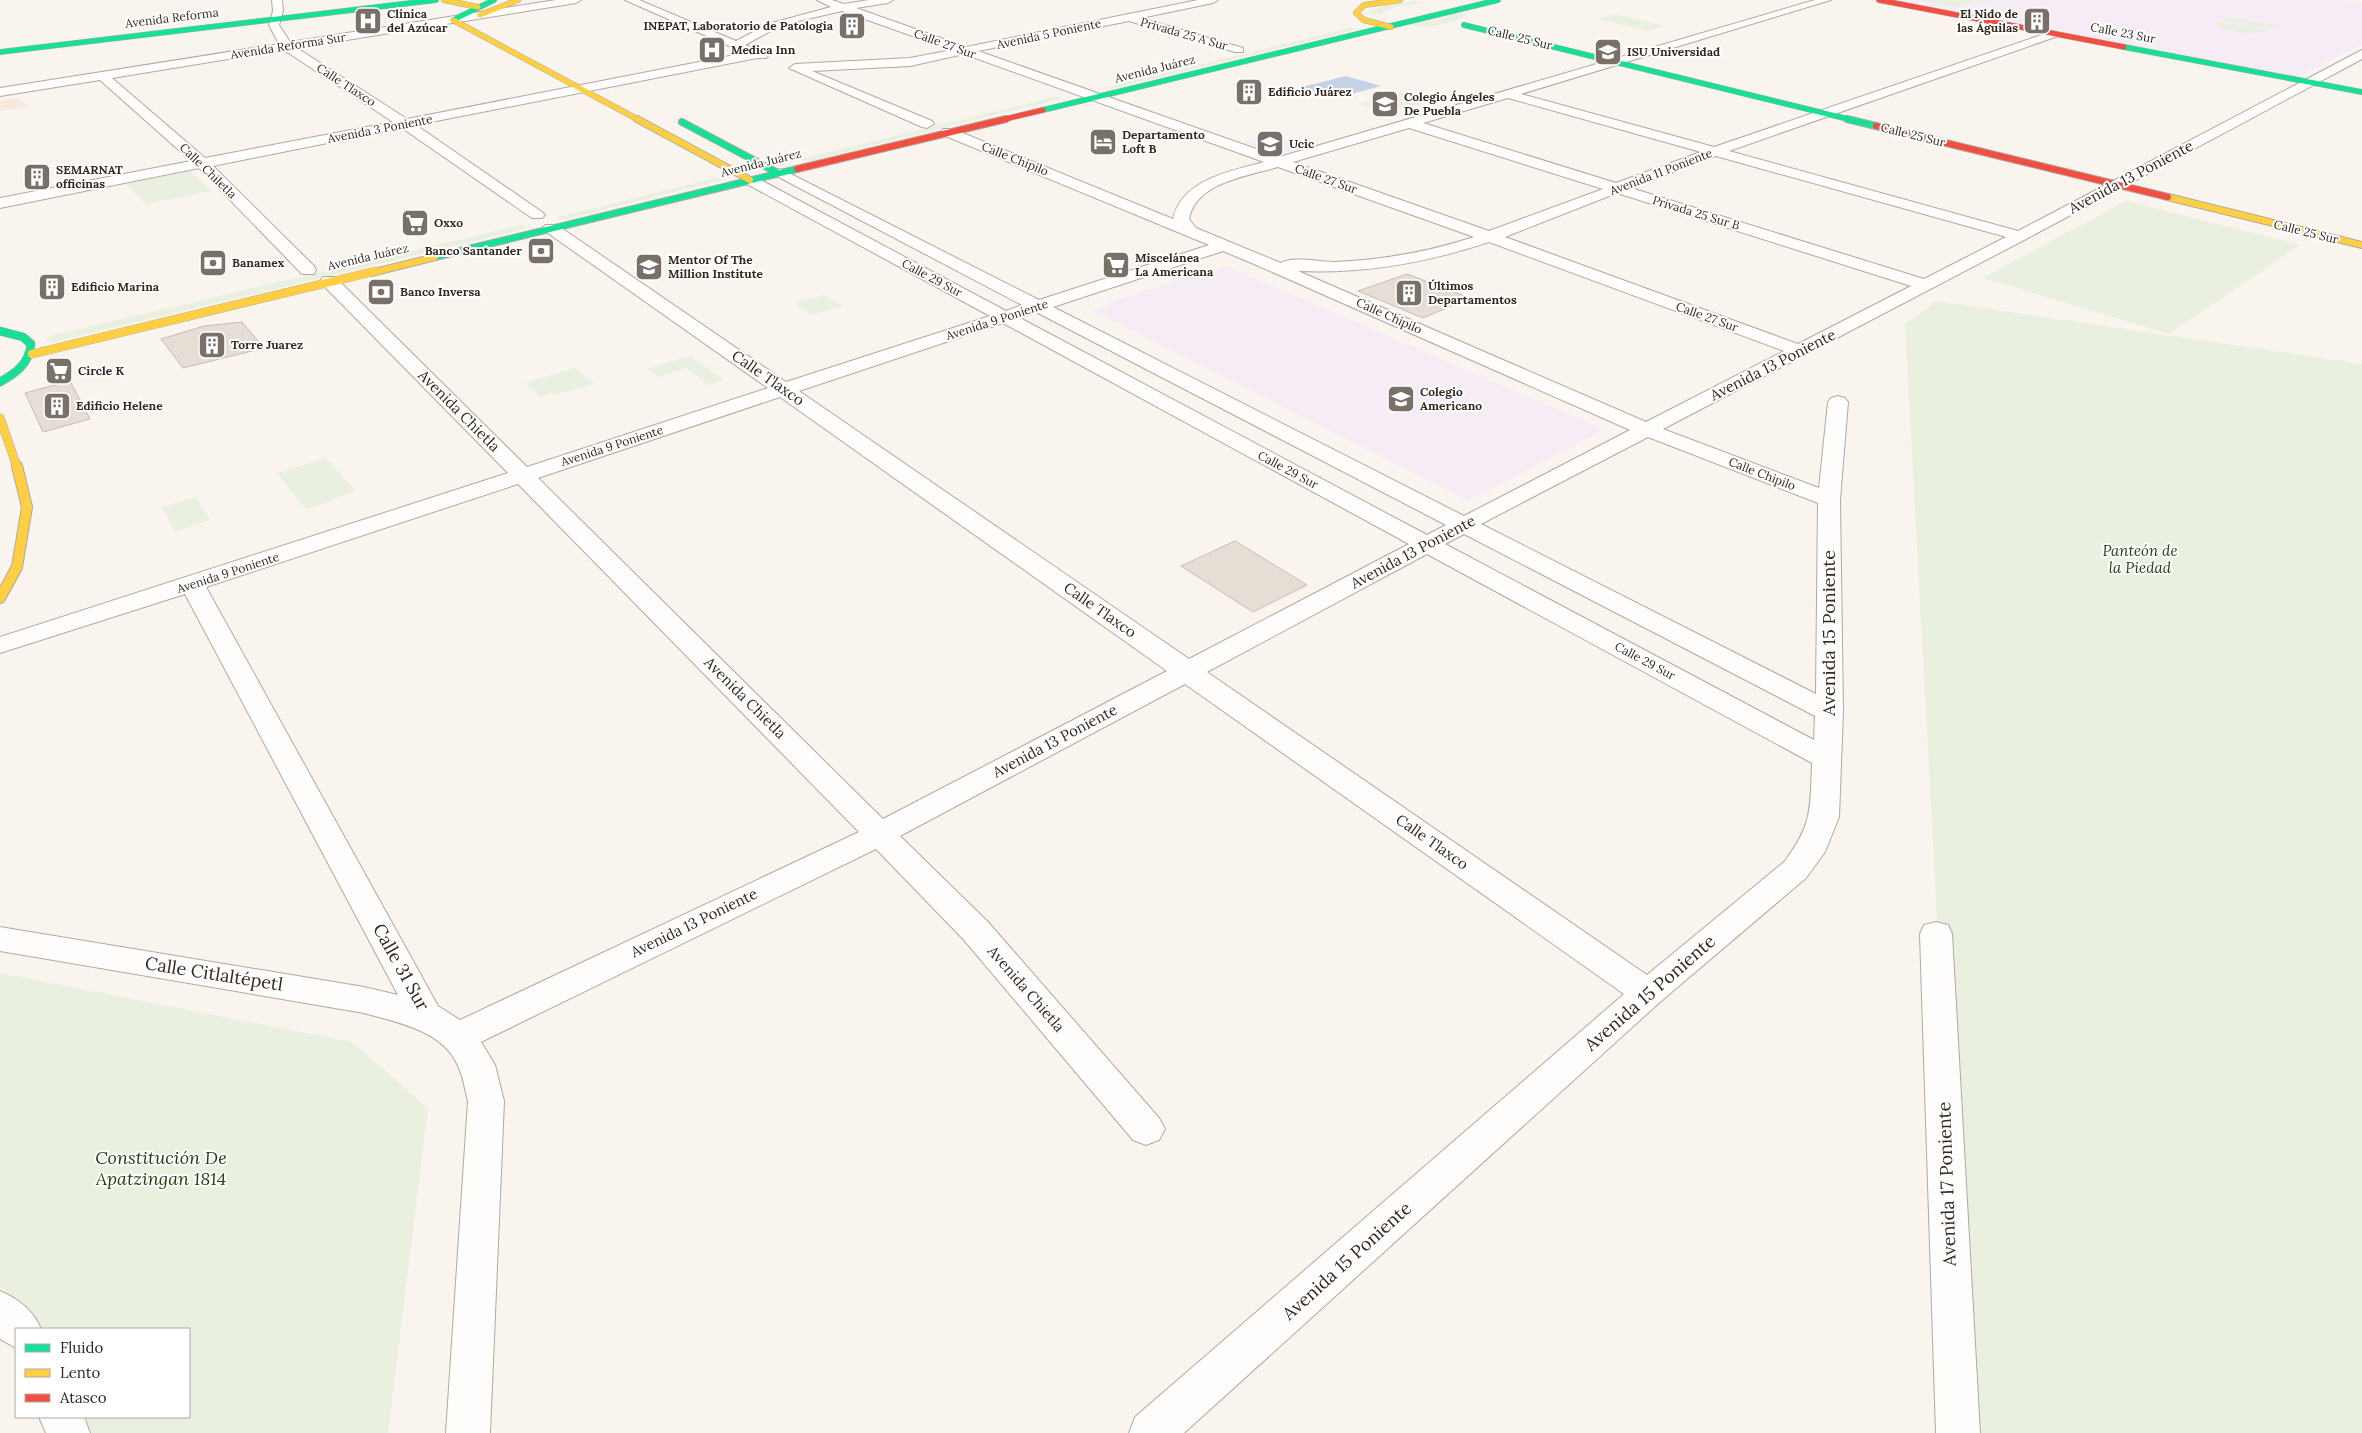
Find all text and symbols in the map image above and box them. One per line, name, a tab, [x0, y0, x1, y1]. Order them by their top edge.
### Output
street label: Avenida Reforma	[123, 4, 220, 31]
hospital icon: Clínica del Azúcar	[353, 6, 383, 36]
place label: Clínica del Azúcar	[387, 6, 448, 35]
place label: El Nido de las Águilas	[1957, 6, 2019, 35]
building icon: El Nido de las Águilas	[2022, 6, 2052, 36]
building icon: INEPAT, Laboratorio de Patología	[837, 11, 867, 41]
street label: Privada 25 A Sur	[1139, 14, 1230, 53]
street label: Avenida 5 Poniente	[994, 15, 1103, 52]
place label: INEPAT, Laboratorio de Patología	[643, 18, 834, 33]
street label: Calle 23 Sur	[2089, 19, 2158, 46]
street label: Calle 25 Sur	[1486, 22, 1555, 53]
street label: Calle 27 Sur	[912, 25, 979, 62]
street label: Avenida Reforma Sur	[228, 29, 347, 62]
hospital icon: Medica Inn	[697, 35, 727, 65]
school or university icon: ISU Universidad	[1593, 37, 1623, 67]
place label: Medica Inn	[731, 42, 796, 57]
place label: ISU Universidad	[1627, 44, 1720, 59]
street label: Avenida Juárez	[1112, 51, 1197, 86]
street label: Calle Tlaxco	[314, 60, 379, 109]
building icon: Edificio Juárez	[1234, 77, 1264, 107]
place label: Edificio Juárez	[1268, 84, 1352, 99]
school or university icon: Colegio Ángeles De Puebla	[1370, 89, 1400, 119]
place label: Colegio Ángeles De Puebla	[1404, 89, 1495, 118]
street label: Avenida 3 Poniente	[325, 111, 434, 146]
street label: Calle 25 Sur	[1879, 119, 1948, 150]
hotel icon: Departamento Loft B	[1088, 127, 1118, 157]
place label: Departamento Loft B	[1122, 127, 1205, 156]
school or university icon: Ucic	[1255, 129, 1285, 159]
place label: Ucic	[1289, 136, 1315, 151]
street label: Avenida 13 Poniente	[2064, 136, 2196, 218]
street label: Calle Chipilo	[980, 138, 1051, 179]
street label: Calle Chiletla	[177, 140, 240, 202]
street label: Avenida Juárez	[718, 145, 803, 180]
street label: Avenida 11 Poniente	[1607, 145, 1715, 198]
street label: Calle 27 Sur	[1293, 160, 1360, 197]
building icon: SEMARNAT officinas	[22, 162, 52, 192]
place label: SEMARNAT officinas	[56, 162, 123, 191]
street label: Privada 25 Sur B	[1651, 192, 1742, 233]
supermarket icon: Oxxo	[400, 208, 430, 238]
place label: Oxxo	[434, 215, 463, 230]
street label: Calle 25 Sur	[2272, 216, 2341, 247]
bank icon: Banco Santander	[526, 236, 556, 266]
street label: Avenida Juárez	[325, 240, 410, 273]
place label: Banco Santander	[425, 243, 522, 258]
bank icon: Banamex	[198, 248, 228, 278]
supermarket icon: Miscelánea La Americana	[1101, 250, 1131, 280]
place label: Miscelánea La Americana	[1135, 250, 1214, 279]
school or university icon: Mentor Of The Million Institute	[634, 252, 664, 282]
place label: Mentor Of The Million Institute	[668, 252, 764, 281]
place label: Banamex	[232, 255, 285, 270]
street label: Calle 29 Sur	[899, 255, 966, 300]
building icon: Edificio Marina	[37, 272, 67, 302]
bank icon: Banco Inversa	[366, 277, 396, 307]
building icon: Últimos Departamentos	[1394, 278, 1424, 308]
place label: Últimos Departamentos	[1428, 278, 1517, 307]
place label: Edificio Marina	[71, 279, 160, 294]
place label: Banco Inversa	[400, 284, 481, 299]
street label: Calle Chipilo	[1354, 294, 1424, 337]
street label: Avenida 9 Poniente	[943, 296, 1050, 343]
street label: Calle 27 Sur	[1674, 298, 1741, 335]
street label: Avenida 13 Poniente	[1706, 325, 1839, 405]
building icon: Torre Juarez	[197, 330, 227, 360]
place label: Torre Juarez	[231, 337, 303, 352]
street label: Calle Tlaxco	[728, 346, 809, 410]
supermarket icon: Circle K	[44, 356, 74, 386]
place label: Circle K	[78, 363, 124, 378]
street label: Avenida Chietla	[414, 365, 504, 456]
school or university icon: Colegio Americano	[1386, 384, 1416, 414]
place label: Colegio Americano	[1420, 384, 1482, 413]
building icon: Edificio Helene	[42, 391, 72, 421]
place label: Edificio Helene	[76, 398, 163, 413]
street label: Avenida 9 Poniente	[558, 422, 665, 469]
street label: Calle 29 Sur	[1255, 447, 1322, 492]
street label: Calle Chipilo	[1727, 454, 1798, 493]
street label: Avenida 13 Poniente	[1346, 511, 1478, 593]
park label: Panteón de la Piedad	[2102, 541, 2178, 577]
street label: Avenida 9 Poniente	[174, 549, 281, 596]
street label: Avenida 15 Poniente	[1817, 550, 1840, 717]
street label: Calle Tlaxco	[1060, 578, 1141, 642]
street label: Calle 29 Sur	[1612, 638, 1679, 683]
street label: Avenida Chietla	[700, 652, 790, 743]
street label: Avenida 13 Poniente	[988, 700, 1120, 782]
street label: Calle Tlaxco	[1392, 810, 1473, 874]
street label: Avenida 13 Poniente	[626, 884, 760, 962]
street label: Calle 31 Sur	[368, 919, 435, 1015]
street label: Avenida 15 Poniente	[1579, 929, 1720, 1056]
street label: Avenida Chietla	[983, 941, 1069, 1036]
street label: Calle Citlaltépetl	[144, 951, 285, 996]
street label: Avenida 17 Poniente	[1932, 1101, 1961, 1268]
park label: Constitución De Apatzingan 1814	[95, 1146, 227, 1190]
street label: Avenida 15 Poniente	[1277, 1196, 1416, 1325]
legend	[15, 1328, 190, 1418]
text: Fluido	[60, 1338, 103, 1357]
text: Lento	[60, 1363, 101, 1382]
text: Atasco	[59, 1388, 107, 1407]

